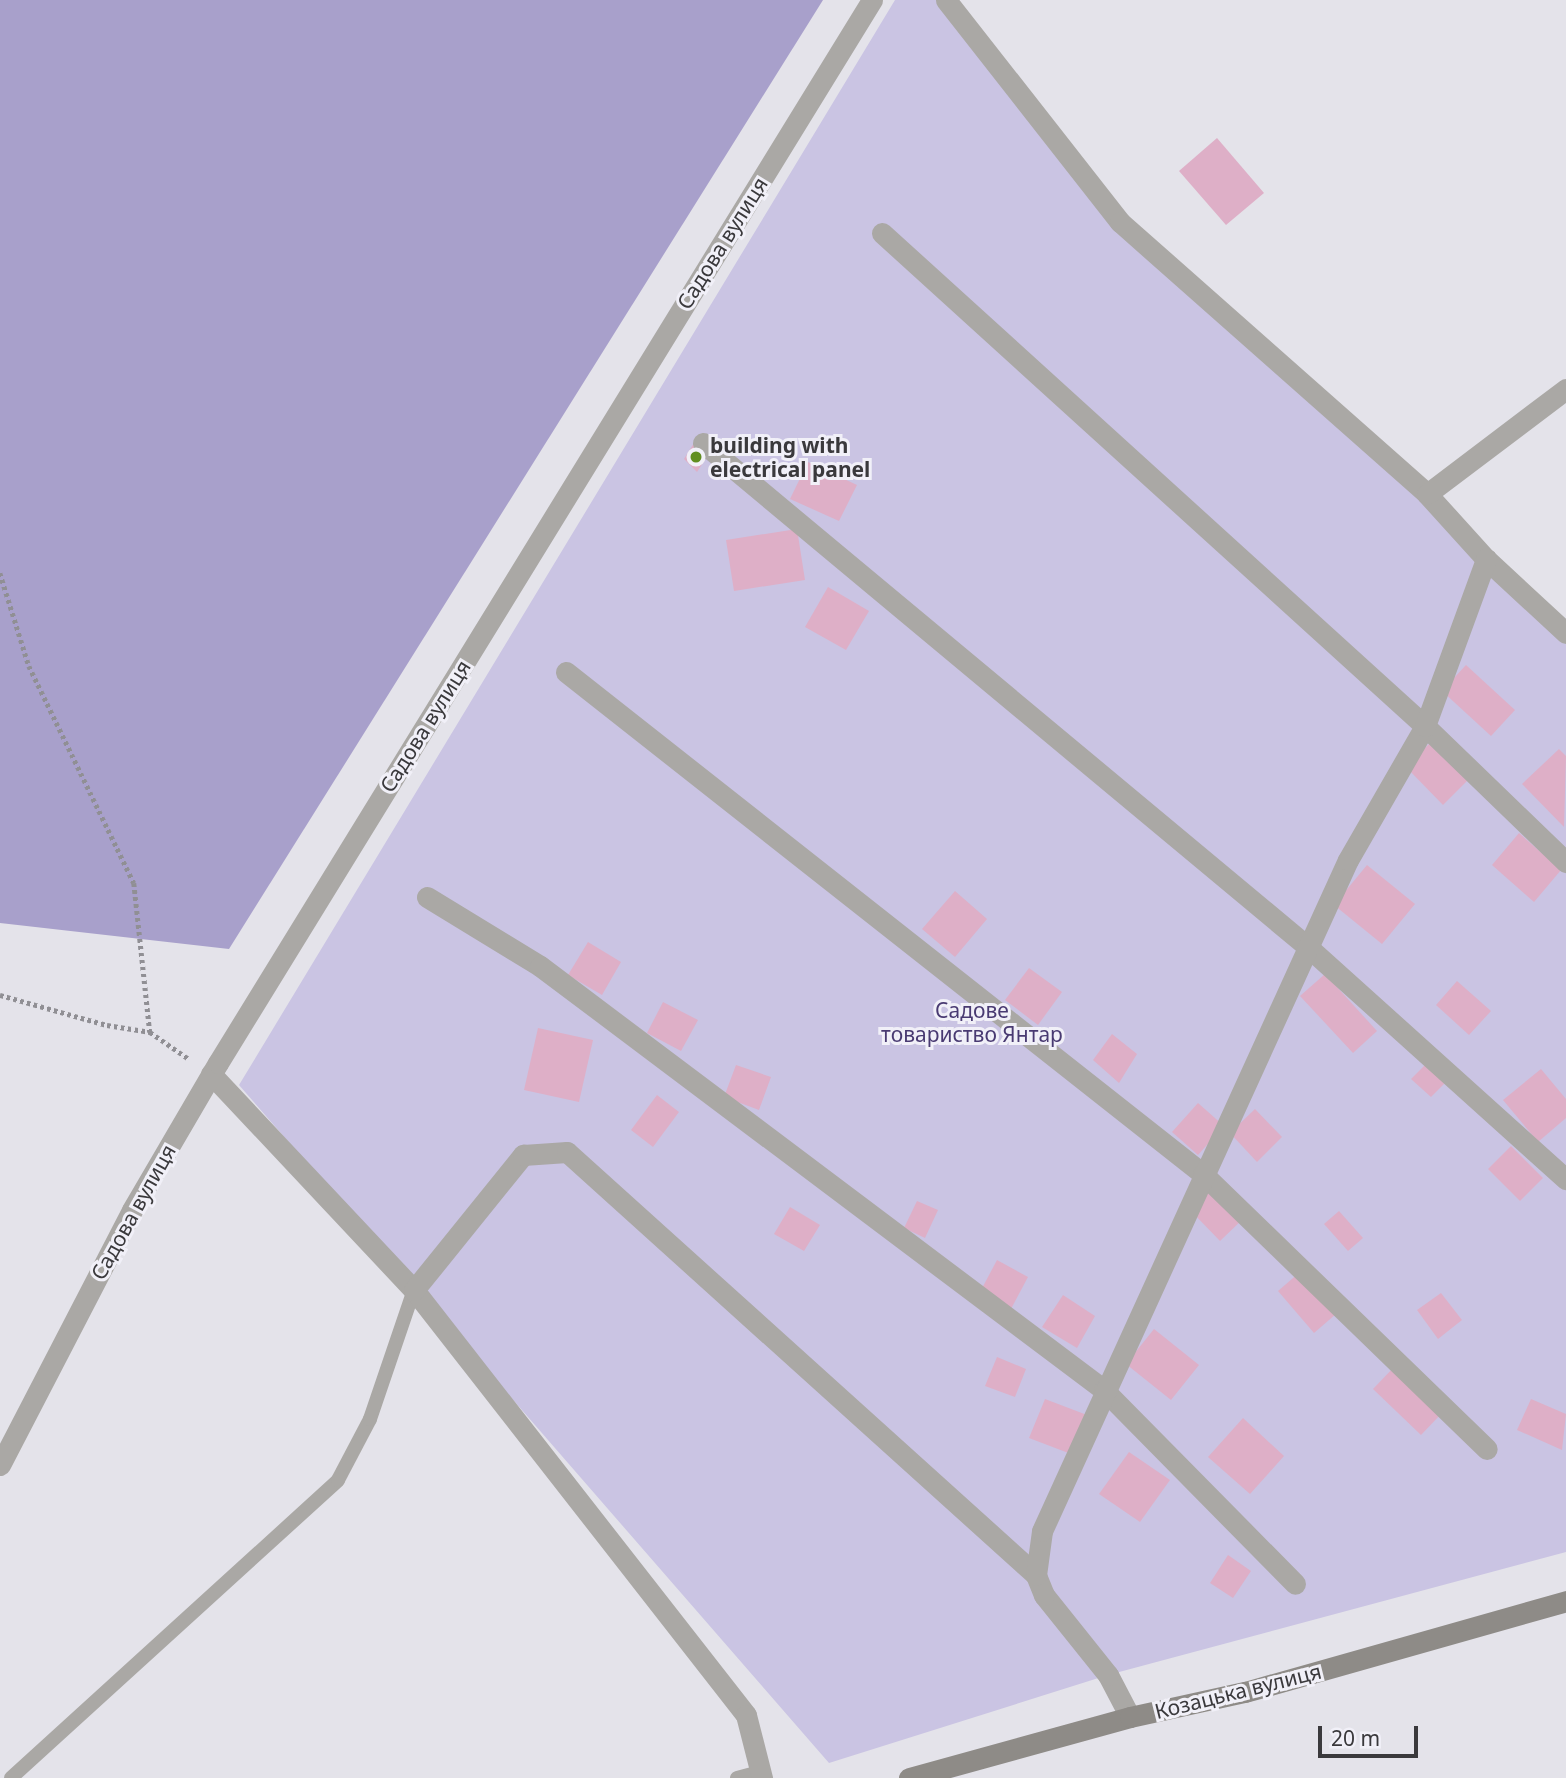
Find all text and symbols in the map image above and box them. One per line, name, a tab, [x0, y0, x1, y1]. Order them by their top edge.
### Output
street label: Садова вулиця	[671, 172, 773, 314]
place label: building with electrical panel	[710, 432, 870, 482]
marker: building with electrical panel	[688, 449, 704, 465]
street label: Садова вулиця	[374, 655, 476, 797]
park label: Садове товариство Янтар	[881, 997, 1063, 1047]
street label: Садова вулиця	[85, 1140, 181, 1284]
street label: Козацька вулиця	[1152, 1658, 1324, 1724]
scale bar	[1321, 1712, 1421, 1756]
text: 20 m	[1331, 1724, 1380, 1752]

